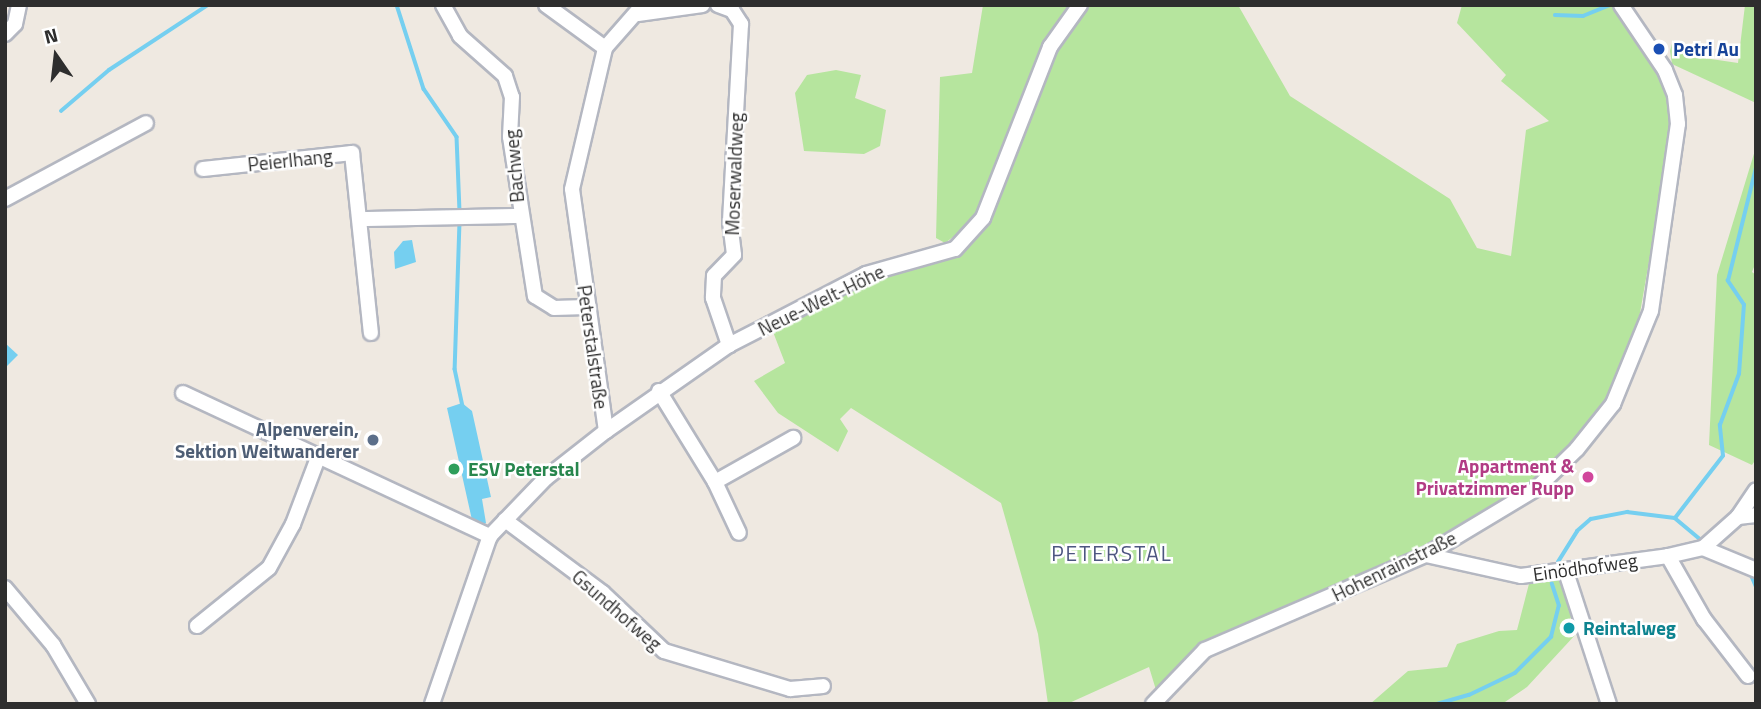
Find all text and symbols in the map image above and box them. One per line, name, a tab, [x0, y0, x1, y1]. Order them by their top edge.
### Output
text: N	[41, 19, 61, 51]
north arrow	[21, 21, 91, 91]
place label: Petri Au	[1673, 38, 1739, 60]
marker: Petri Au	[1651, 41, 1667, 57]
street label: Moserwaldweg	[720, 112, 748, 236]
street label: Bachweg	[499, 128, 529, 204]
street label: Peierlhang	[246, 144, 334, 176]
street label: Neue-Welt-Höhe	[754, 260, 888, 340]
street label: Peterstalstraße	[573, 283, 613, 411]
place label: Alpenverein, Sektion Weitwanderer	[175, 418, 359, 462]
marker: Alpenverein, Sektion Weitwanderer	[365, 432, 381, 448]
place label: Appartment & Privatzimmer Rupp	[1416, 455, 1574, 499]
place label: ESV Peterstal	[468, 458, 580, 480]
marker: ESV Peterstal	[446, 461, 462, 477]
marker: Appartment & Privatzimmer Rupp	[1580, 469, 1596, 485]
street label: Hohenrainstraße	[1328, 526, 1460, 606]
district label: PETERSTAL	[1052, 540, 1172, 566]
street label: Einödhofweg	[1531, 548, 1639, 586]
street label: Gsundhofweg	[568, 565, 666, 655]
place label: Reintalweg	[1583, 617, 1676, 639]
marker: Reintalweg	[1561, 620, 1577, 636]

